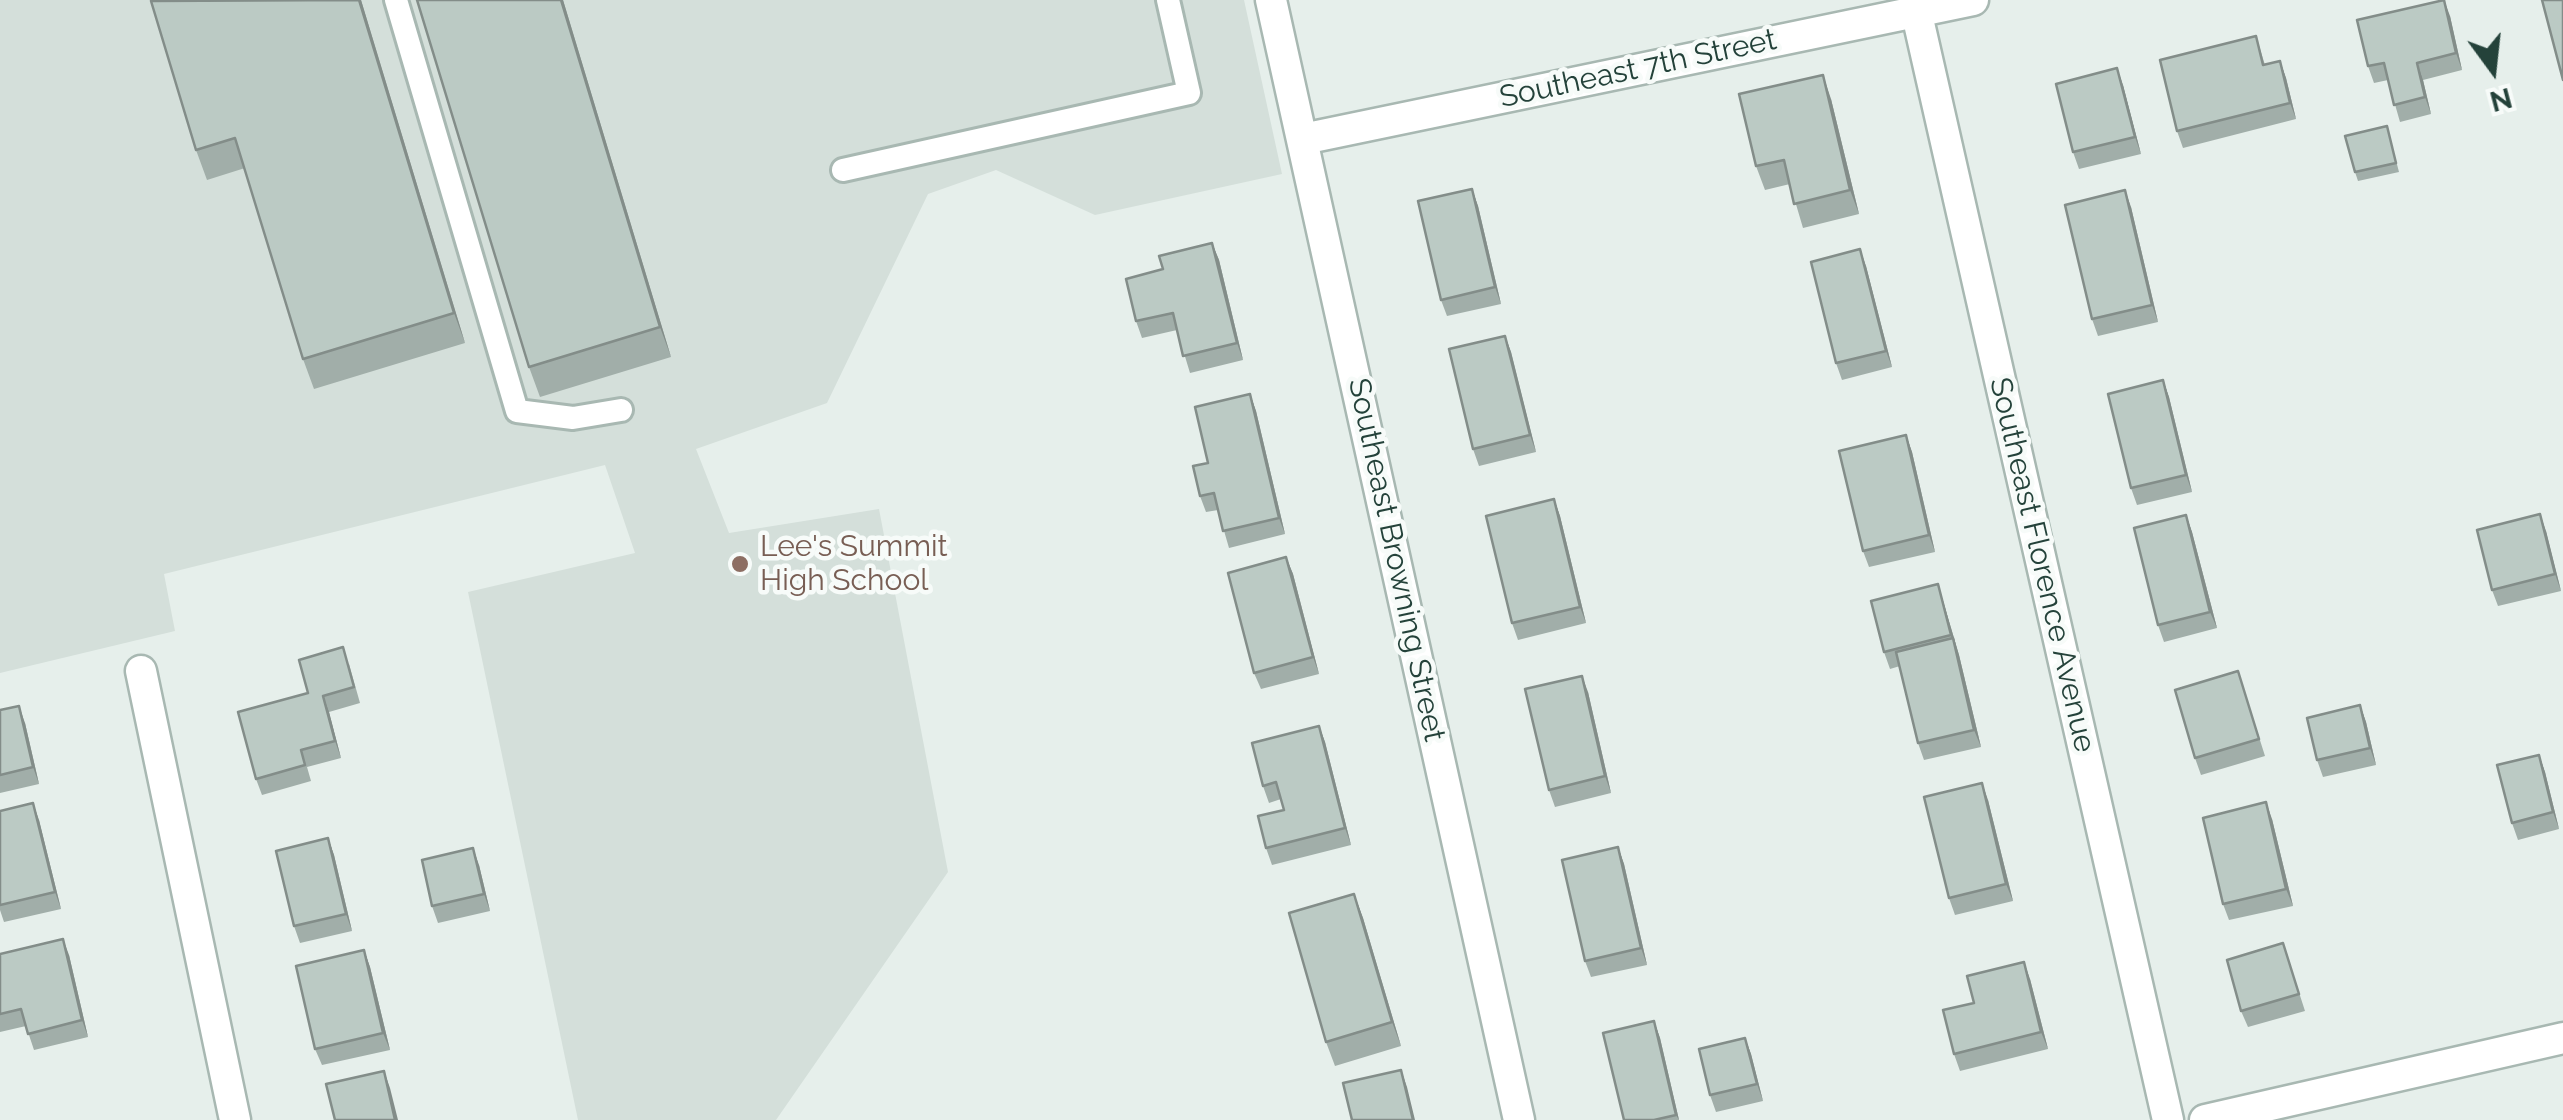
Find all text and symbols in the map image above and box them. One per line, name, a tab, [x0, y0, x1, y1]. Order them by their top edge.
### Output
north arrow	[2443, 20, 2543, 120]
street label: Southeast 7th Street	[1496, 22, 1780, 116]
text: N	[2486, 81, 2515, 118]
street label: Southeast Florence Avenue	[1981, 374, 2103, 756]
street label: Southeast Browning Street	[1340, 375, 1452, 745]
place label: Lee's Summit High School	[760, 529, 948, 600]
marker: Lee's Summit High School	[729, 553, 751, 575]

